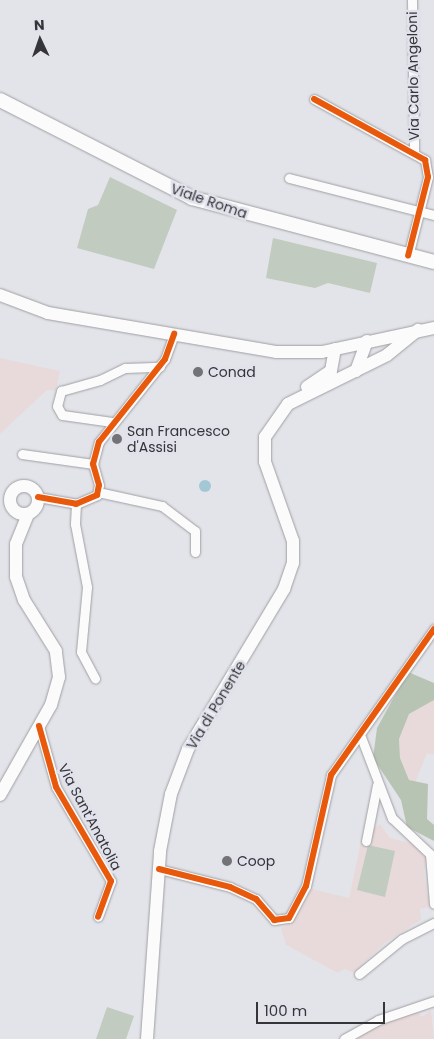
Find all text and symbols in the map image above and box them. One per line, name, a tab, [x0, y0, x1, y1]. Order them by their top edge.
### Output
street label: Via Carlo Angeloni	[403, 11, 423, 141]
north arrow	[15, 15, 65, 65]
text: N	[33, 15, 45, 35]
street label: Viale Roma	[169, 180, 249, 222]
place label: Conad	[208, 364, 256, 380]
marker: Conad	[192, 366, 204, 378]
place label: San Francesco d'Assisi	[127, 423, 230, 456]
marker: San Francesco d'Assisi	[111, 433, 123, 445]
street label: Via di Ponente	[183, 658, 249, 752]
street label: Via Sant'Anatolia	[55, 761, 125, 873]
place label: Coop	[237, 853, 275, 869]
marker: Coop	[221, 855, 233, 867]
scale bar	[259, 992, 388, 1024]
text: 100 m	[264, 1000, 307, 1021]

